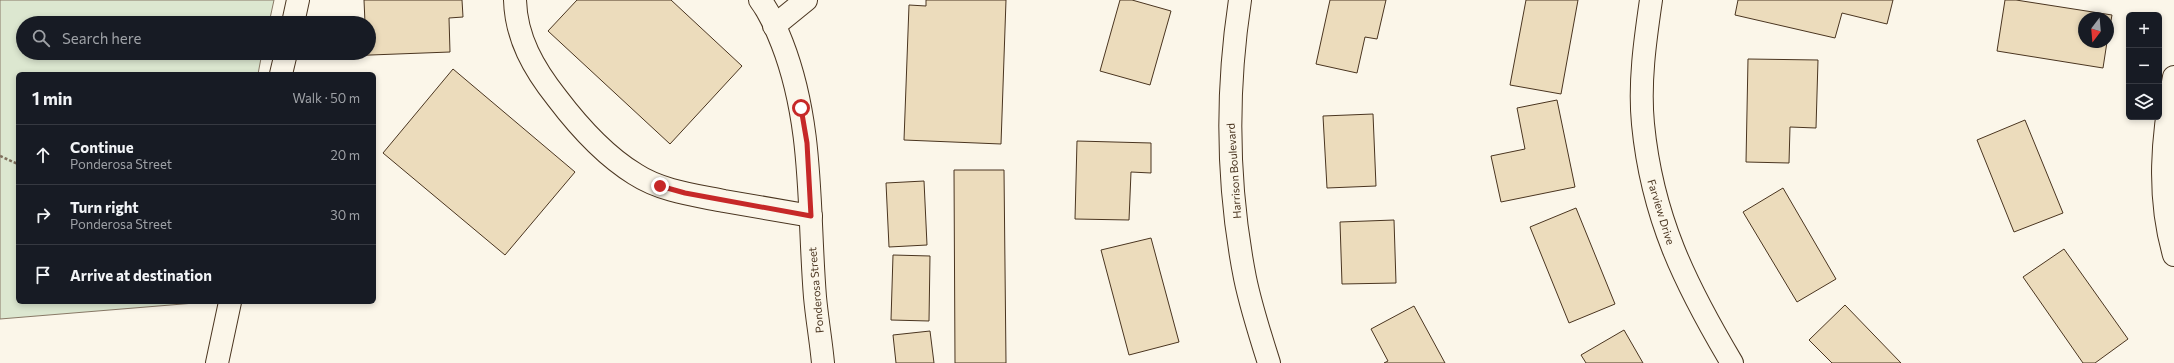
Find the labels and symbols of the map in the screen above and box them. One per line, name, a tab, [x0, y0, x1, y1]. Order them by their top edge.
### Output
north arrow	[2078, 12, 2114, 48]
route start	[792, 99, 810, 117]
street label: Harrison Boulevard	[1224, 123, 1243, 219]
route end	[651, 177, 669, 195]
street label: Farview Drive	[1645, 178, 1678, 246]
street label: Ponderosa Street	[805, 246, 826, 334]

